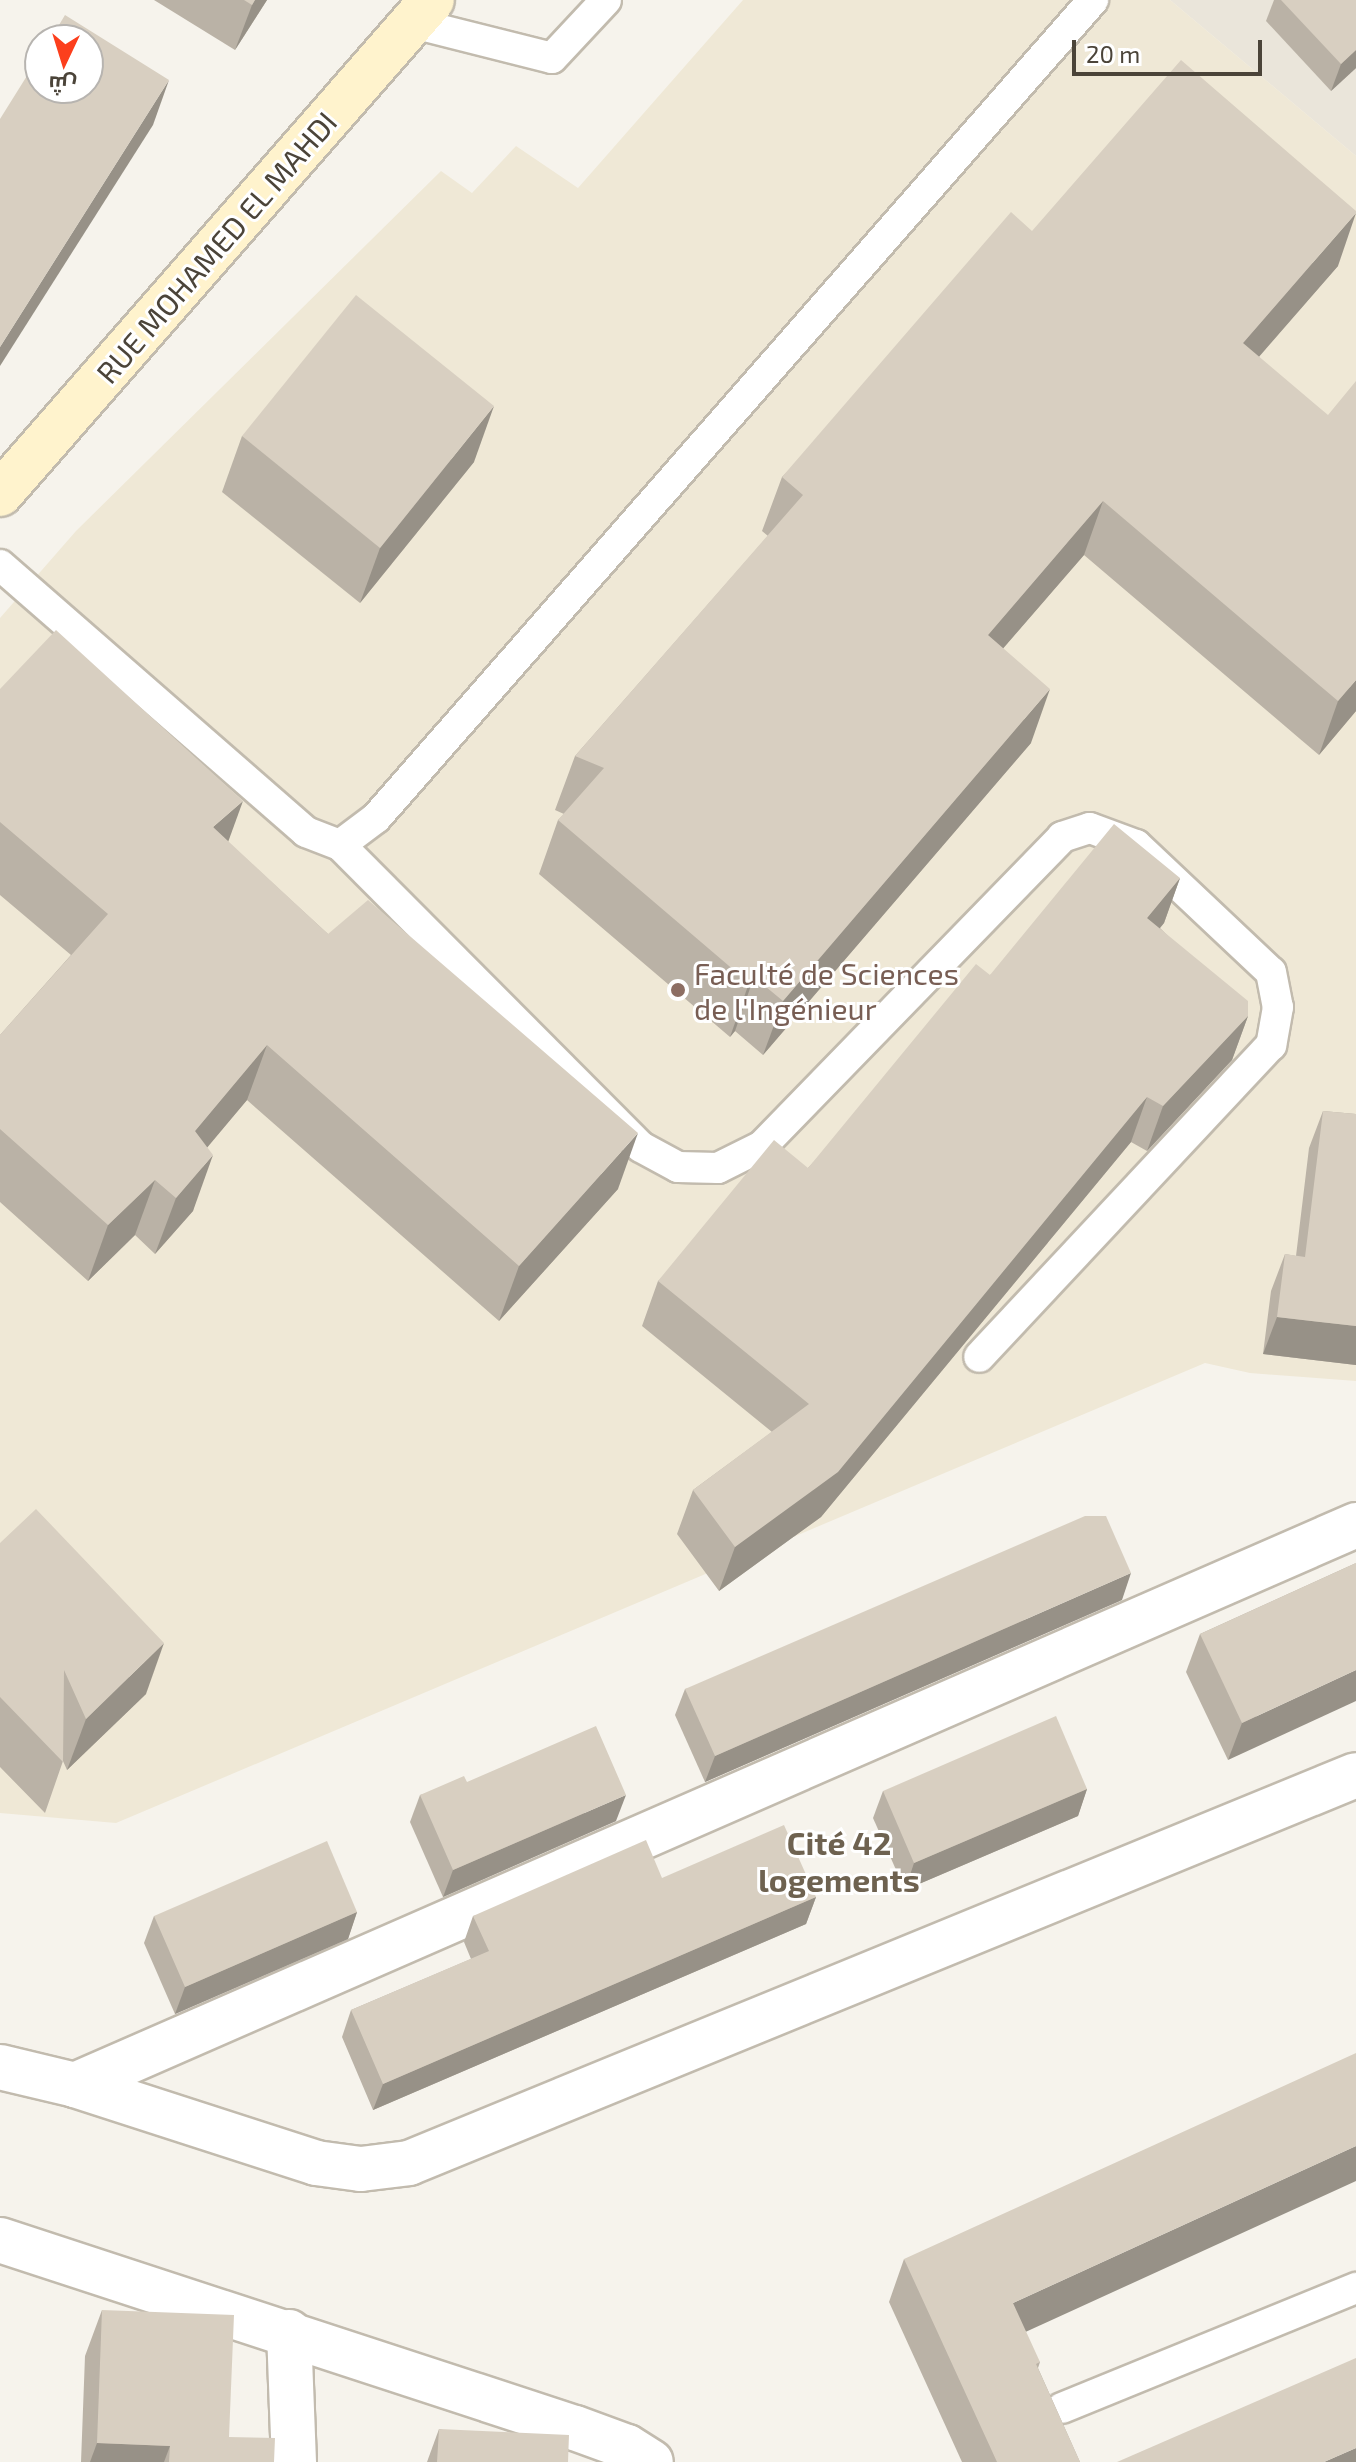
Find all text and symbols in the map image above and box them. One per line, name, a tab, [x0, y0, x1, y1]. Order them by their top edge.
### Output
north arrow	[24, 24, 104, 104]
scale bar	[1076, 24, 1266, 74]
text: 20 m	[1086, 39, 1140, 68]
text: ش	[47, 72, 77, 100]
street label: RUE MOHAMED EL MAHDI	[88, 104, 344, 390]
place label: Faculté de Sciences de l'Ingénieur	[694, 955, 959, 1026]
marker: Faculté de Sciences de l'Ingénieur	[669, 981, 687, 999]
district label: Cité 42 logements	[758, 1824, 920, 1899]

